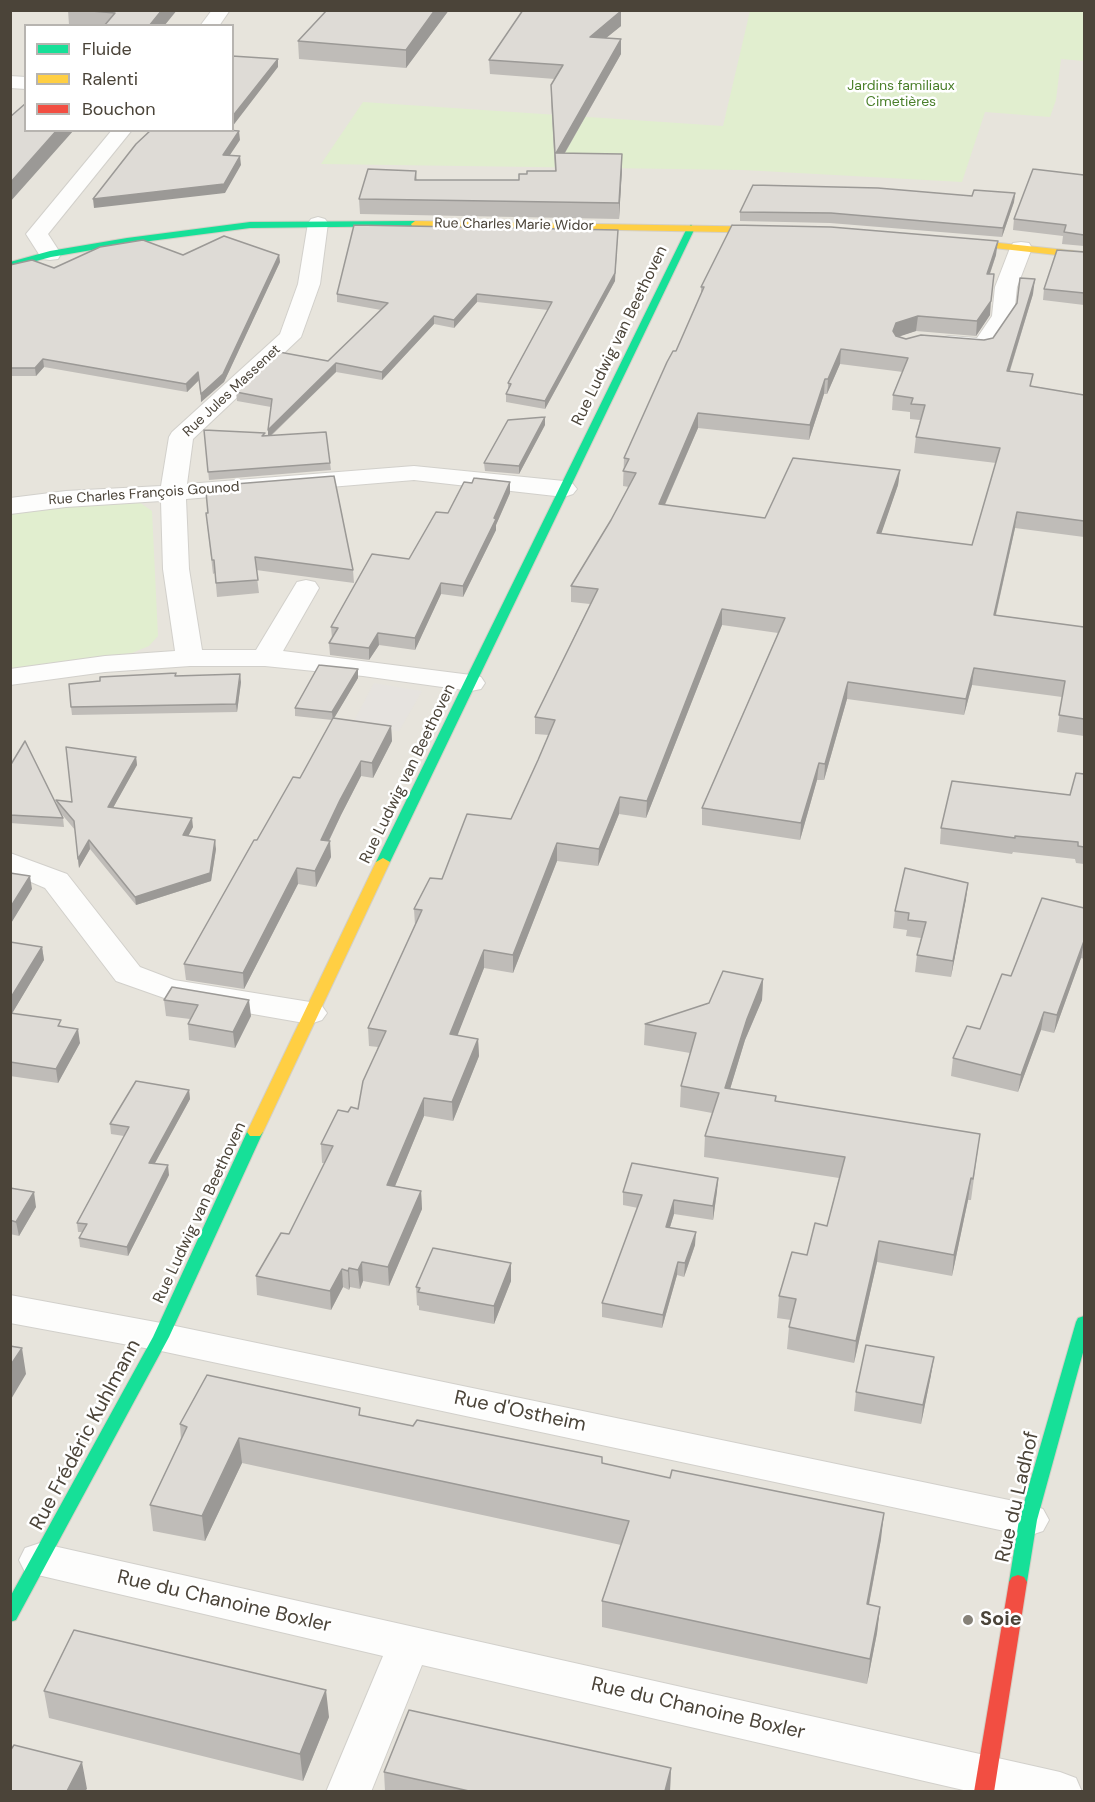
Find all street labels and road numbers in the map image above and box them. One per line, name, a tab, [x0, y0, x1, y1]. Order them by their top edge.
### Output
street label: Rue Charles Marie Widor	[434, 215, 594, 235]
street label: Rue Ludwig van Beethoven	[568, 243, 672, 429]
street label: Rue Jules Massenet	[180, 341, 284, 441]
street label: Rue Charles François Gounod	[48, 479, 240, 509]
street label: Rue Ludwig van Beethoven	[356, 681, 460, 867]
street label: Rue Ludwig van Beethoven	[150, 1119, 250, 1307]
street label: Rue Frédéric Kuhlmann	[26, 1336, 146, 1534]
street label: Rue d'Ostheim	[452, 1386, 588, 1438]
street label: Rue du Ladhof	[991, 1429, 1045, 1565]
street label: Rue du Chanoine Boxler	[115, 1566, 333, 1638]
street label: Rue du Chanoine Boxler	[589, 1673, 807, 1745]

